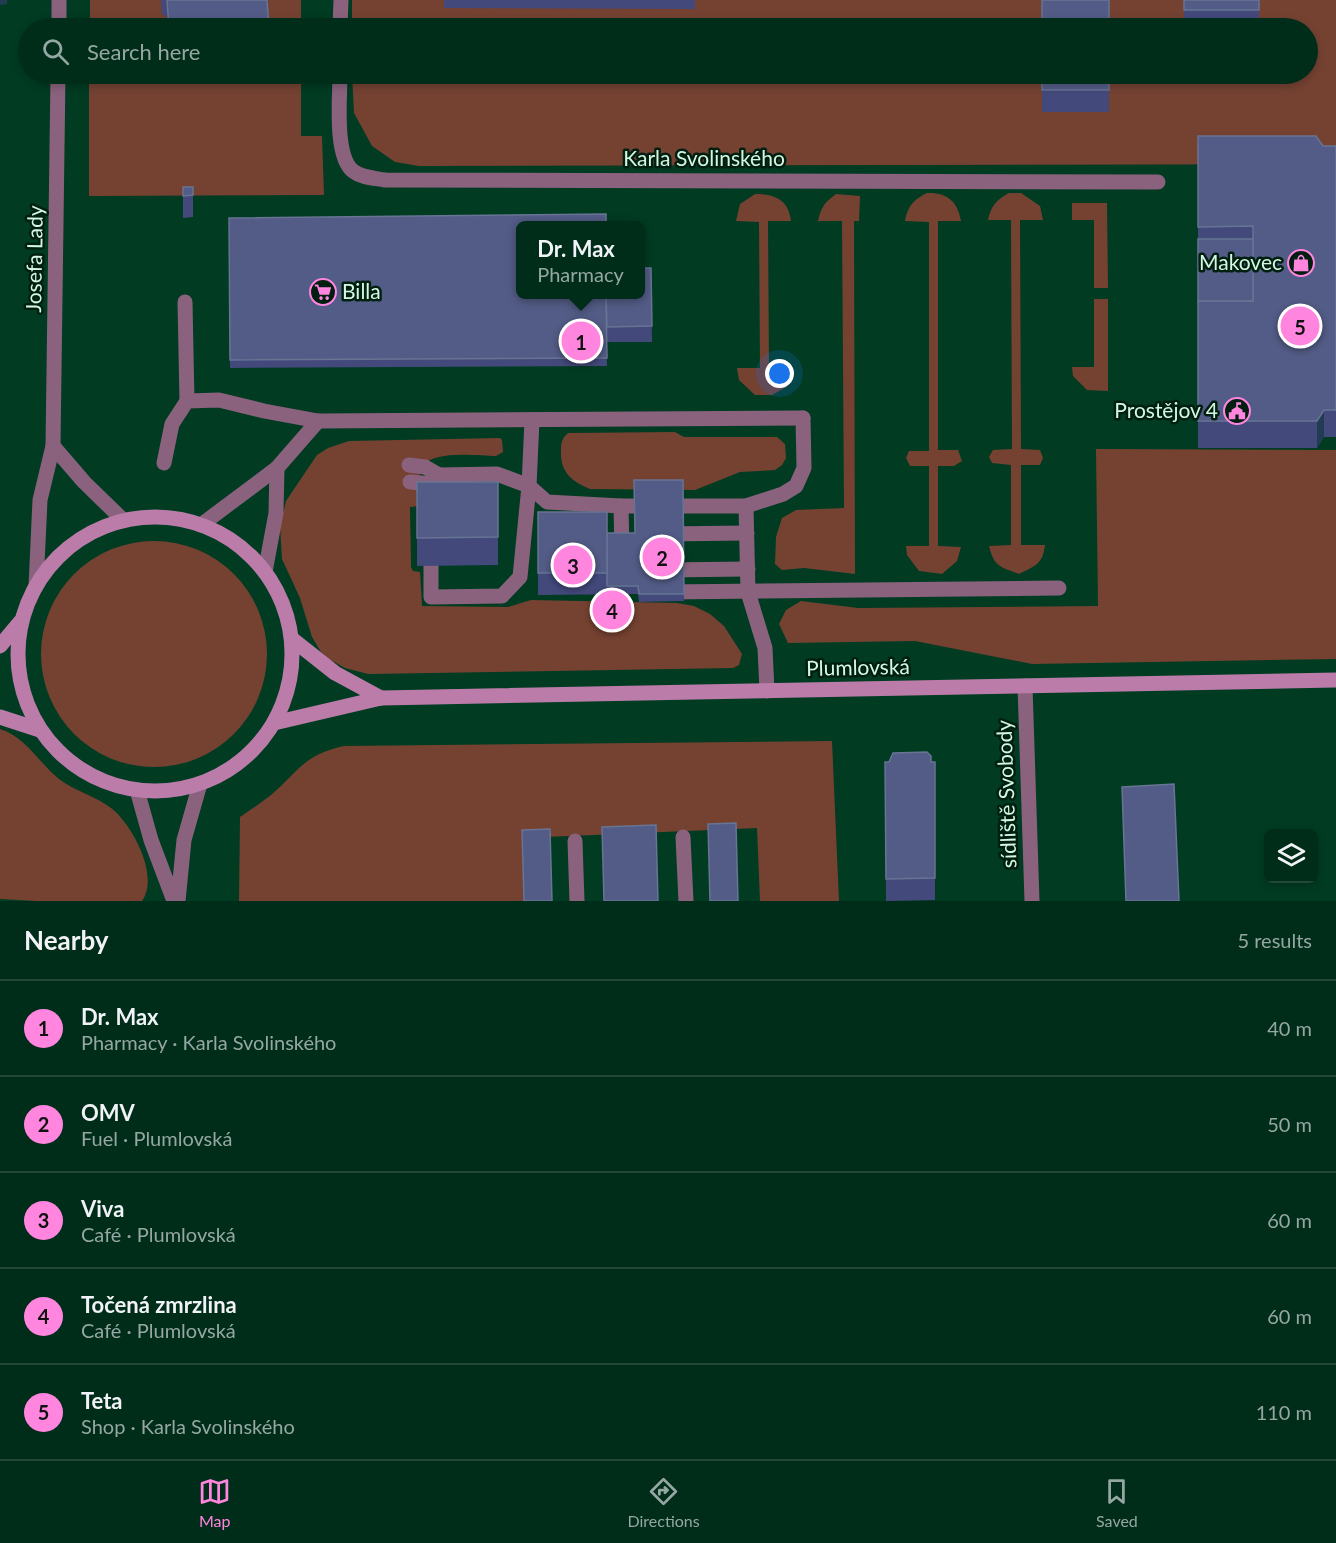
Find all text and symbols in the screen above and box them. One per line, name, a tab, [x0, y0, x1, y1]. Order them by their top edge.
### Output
search box	[18, 18, 1318, 84]
icon: search	[39, 35, 72, 68]
text: Search here	[87, 38, 200, 65]
street label: Karla Svolinského	[623, 145, 785, 170]
street label: Josefa Lady	[20, 205, 47, 313]
popup	[516, 221, 645, 299]
text: Dr. Max	[537, 235, 615, 262]
shop icon: Makovec	[1286, 248, 1316, 278]
place label: Makovec	[1199, 249, 1282, 274]
text: Pharmacy	[537, 262, 624, 286]
supermarket icon: Billa	[308, 277, 338, 307]
place label: Billa	[342, 278, 381, 303]
pin: 5	[1280, 304, 1320, 348]
pin: 1	[562, 318, 600, 364]
your location	[765, 359, 794, 388]
public building icon: Prostějov 4	[1222, 396, 1252, 426]
place label: Prostějov 4	[1114, 397, 1218, 422]
pin: 2	[642, 534, 682, 580]
pin: 3	[554, 542, 592, 588]
pin: 4	[592, 588, 632, 632]
street label: Plumlovská	[806, 653, 910, 680]
street label: sídliště Svobody	[990, 719, 1021, 869]
map controls	[1264, 829, 1318, 883]
button: layers	[1264, 829, 1318, 883]
text: Nearby	[24, 924, 109, 956]
text: 5 results	[1237, 928, 1312, 952]
text: Dr. Max	[81, 1003, 159, 1030]
text: 1	[38, 1016, 49, 1040]
text: 40 m	[1267, 1016, 1312, 1040]
text: Pharmacy · Karla Svolinského	[81, 1030, 336, 1054]
text: OMV	[81, 1099, 135, 1126]
text: 2	[38, 1112, 49, 1136]
text: 50 m	[1267, 1112, 1312, 1136]
text: Fuel · Plumlovská	[81, 1126, 232, 1150]
text: Viva	[81, 1195, 124, 1222]
text: 3	[38, 1208, 49, 1232]
text: 60 m	[1267, 1208, 1312, 1232]
text: Café · Plumlovská	[81, 1222, 236, 1246]
text: Točená zmrzlina	[81, 1291, 237, 1318]
text: 4	[38, 1304, 49, 1328]
text: 60 m	[1267, 1304, 1312, 1328]
text: Café · Plumlovská	[81, 1318, 236, 1342]
text: Teta	[81, 1387, 123, 1414]
text: 5	[38, 1400, 49, 1424]
text: 110 m	[1256, 1400, 1312, 1424]
text: Shop · Karla Svolinského	[81, 1414, 295, 1438]
tab: Map	[198, 1475, 231, 1530]
tab: Directions	[627, 1475, 700, 1530]
tab: Saved	[1096, 1475, 1138, 1530]

